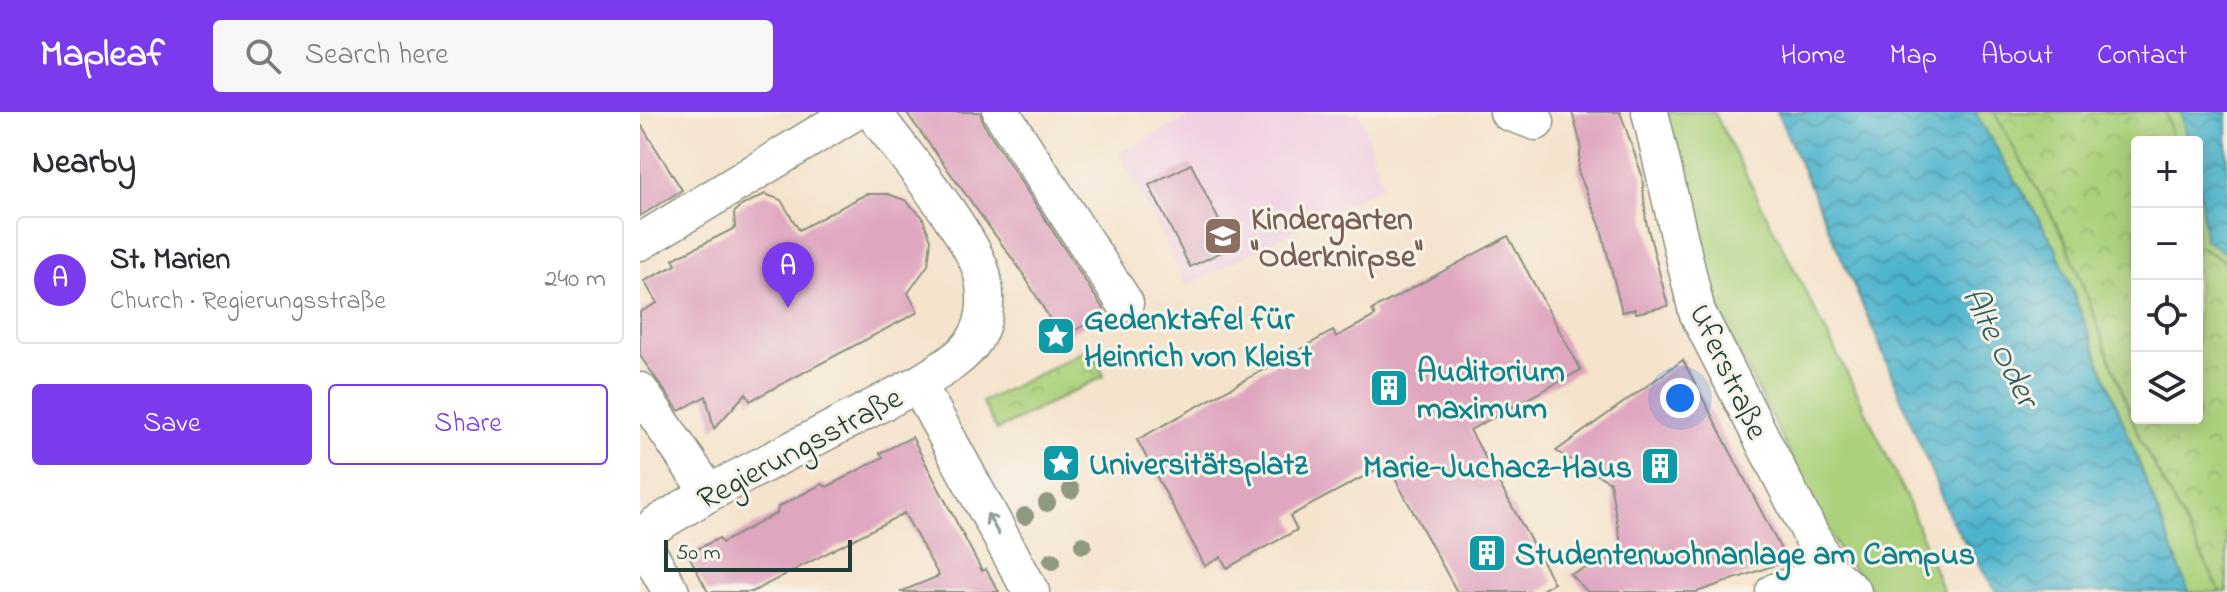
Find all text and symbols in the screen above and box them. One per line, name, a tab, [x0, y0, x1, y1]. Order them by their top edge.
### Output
search box	[213, 20, 773, 92]
text: Mapleaf	[40, 28, 165, 84]
icon: search	[241, 34, 285, 78]
text: Search here	[305, 34, 448, 78]
text: Home	[1780, 36, 1846, 77]
text: Map	[1890, 36, 1937, 77]
text: About	[1981, 36, 2053, 77]
text: Contact	[2097, 36, 2187, 77]
map controls	[2131, 136, 2203, 424]
button: +	[2131, 136, 2203, 208]
text: Nearby	[32, 139, 136, 189]
place label: Kindergarten "Oderknirpse"	[1250, 198, 1423, 282]
button: −	[2131, 208, 2203, 280]
school or university icon: Kindergarten "Oderknirpse"	[1202, 215, 1244, 257]
text: St. Marien	[110, 239, 230, 283]
pin: A	[762, 242, 814, 308]
text: A	[52, 261, 68, 299]
text: 240 m	[544, 261, 606, 299]
water label: Alte Oder	[1947, 279, 2052, 421]
button: locate	[2131, 280, 2203, 352]
text: Church · Regierungsstraße	[110, 283, 386, 321]
street label: Uferstraße	[1675, 297, 1779, 449]
place label: Gedenktafel für Heinrich von Kleist	[1084, 298, 1313, 382]
place icon: Gedenktafel für Heinrich von Kleist	[1035, 315, 1077, 357]
place label: Auditorium maximum	[1417, 350, 1565, 434]
button: layers	[2131, 352, 2203, 424]
building icon: Auditorium maximum	[1368, 367, 1410, 409]
street label: Regierungsstraße	[690, 376, 912, 524]
your location	[1660, 378, 1700, 418]
button: Save	[32, 384, 312, 465]
button: Share	[328, 384, 608, 465]
place icon: Universitätsplatz	[1040, 442, 1082, 484]
place label: Universitätsplatz	[1089, 443, 1308, 490]
building icon: Marie-Juchacz-Haus	[1639, 445, 1681, 487]
place label: Marie-Juchacz-Haus	[1363, 446, 1632, 493]
one-way arrow	[985, 513, 1001, 536]
building icon: Studentenwohnanlage am Campus	[1466, 532, 1508, 574]
place label: Studentenwohnanlage am Campus	[1515, 533, 1975, 581]
scale bar	[664, 536, 852, 572]
text: 50 m	[676, 538, 721, 570]

